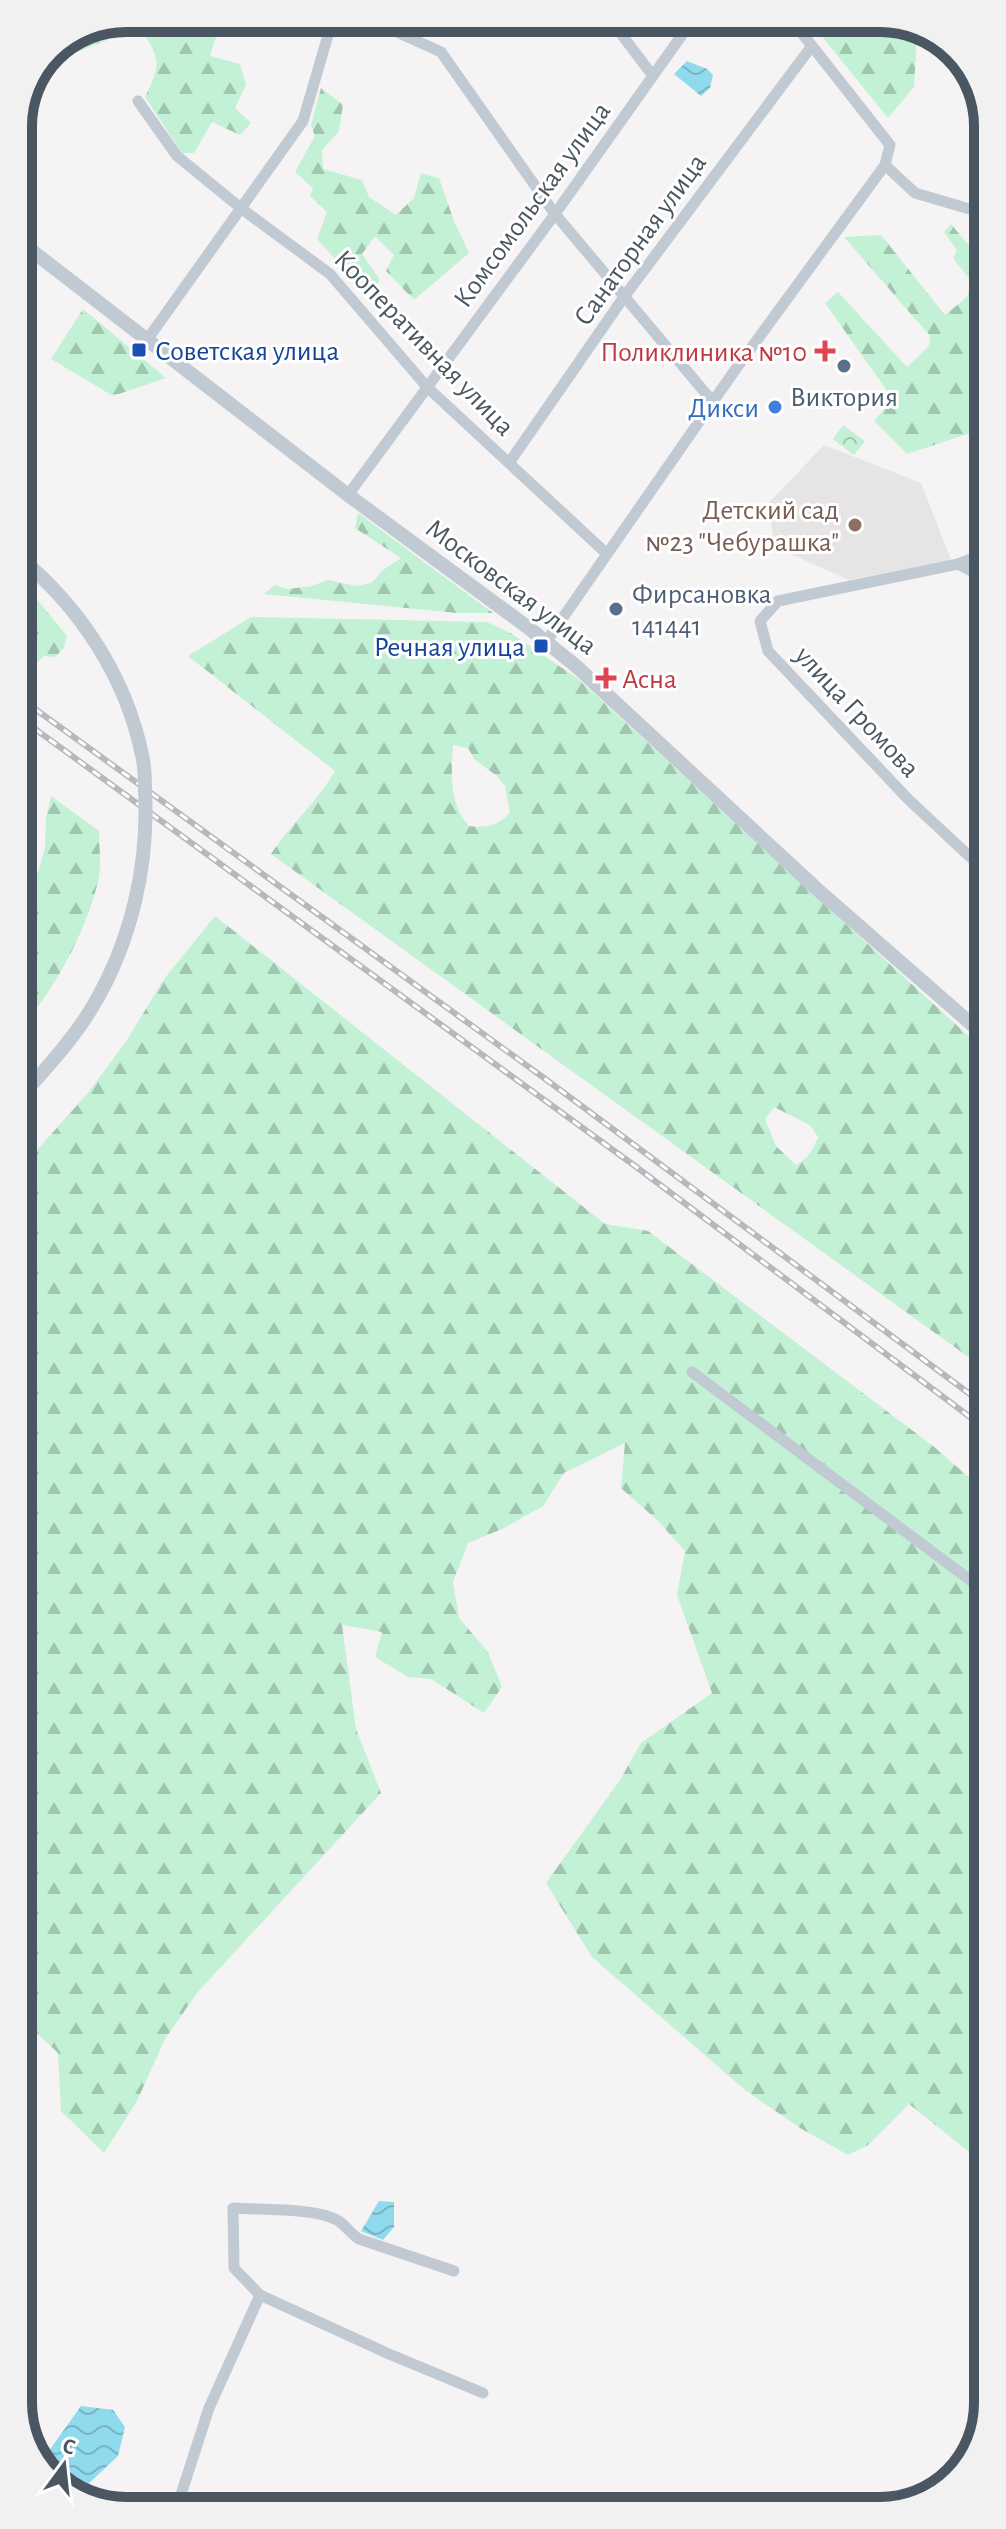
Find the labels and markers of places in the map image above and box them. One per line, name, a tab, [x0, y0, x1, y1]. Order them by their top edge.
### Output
place label: Советская улица	[155, 338, 340, 366]
place label: Поликлиника №10	[600, 339, 807, 367]
marker: Поликлиника №10	[814, 340, 836, 362]
marker: Советская улица	[130, 341, 148, 359]
marker: Виктория	[835, 357, 853, 375]
place label: Виктория	[790, 384, 898, 412]
place label: Дикси	[688, 395, 759, 423]
marker: Дикси	[766, 398, 784, 416]
place label: Детский сад №23 "Чебурашка"	[645, 497, 839, 557]
marker: Детский сад №23 "Чебурашка"	[846, 516, 864, 534]
place label: Фирсановка 141441	[632, 581, 772, 641]
marker: Фирсановка 141441	[607, 600, 625, 618]
place label: Речная улица	[374, 634, 525, 662]
marker: Речная улица	[532, 637, 550, 655]
place label: Асна	[622, 666, 677, 694]
marker: Асна	[597, 669, 615, 687]

